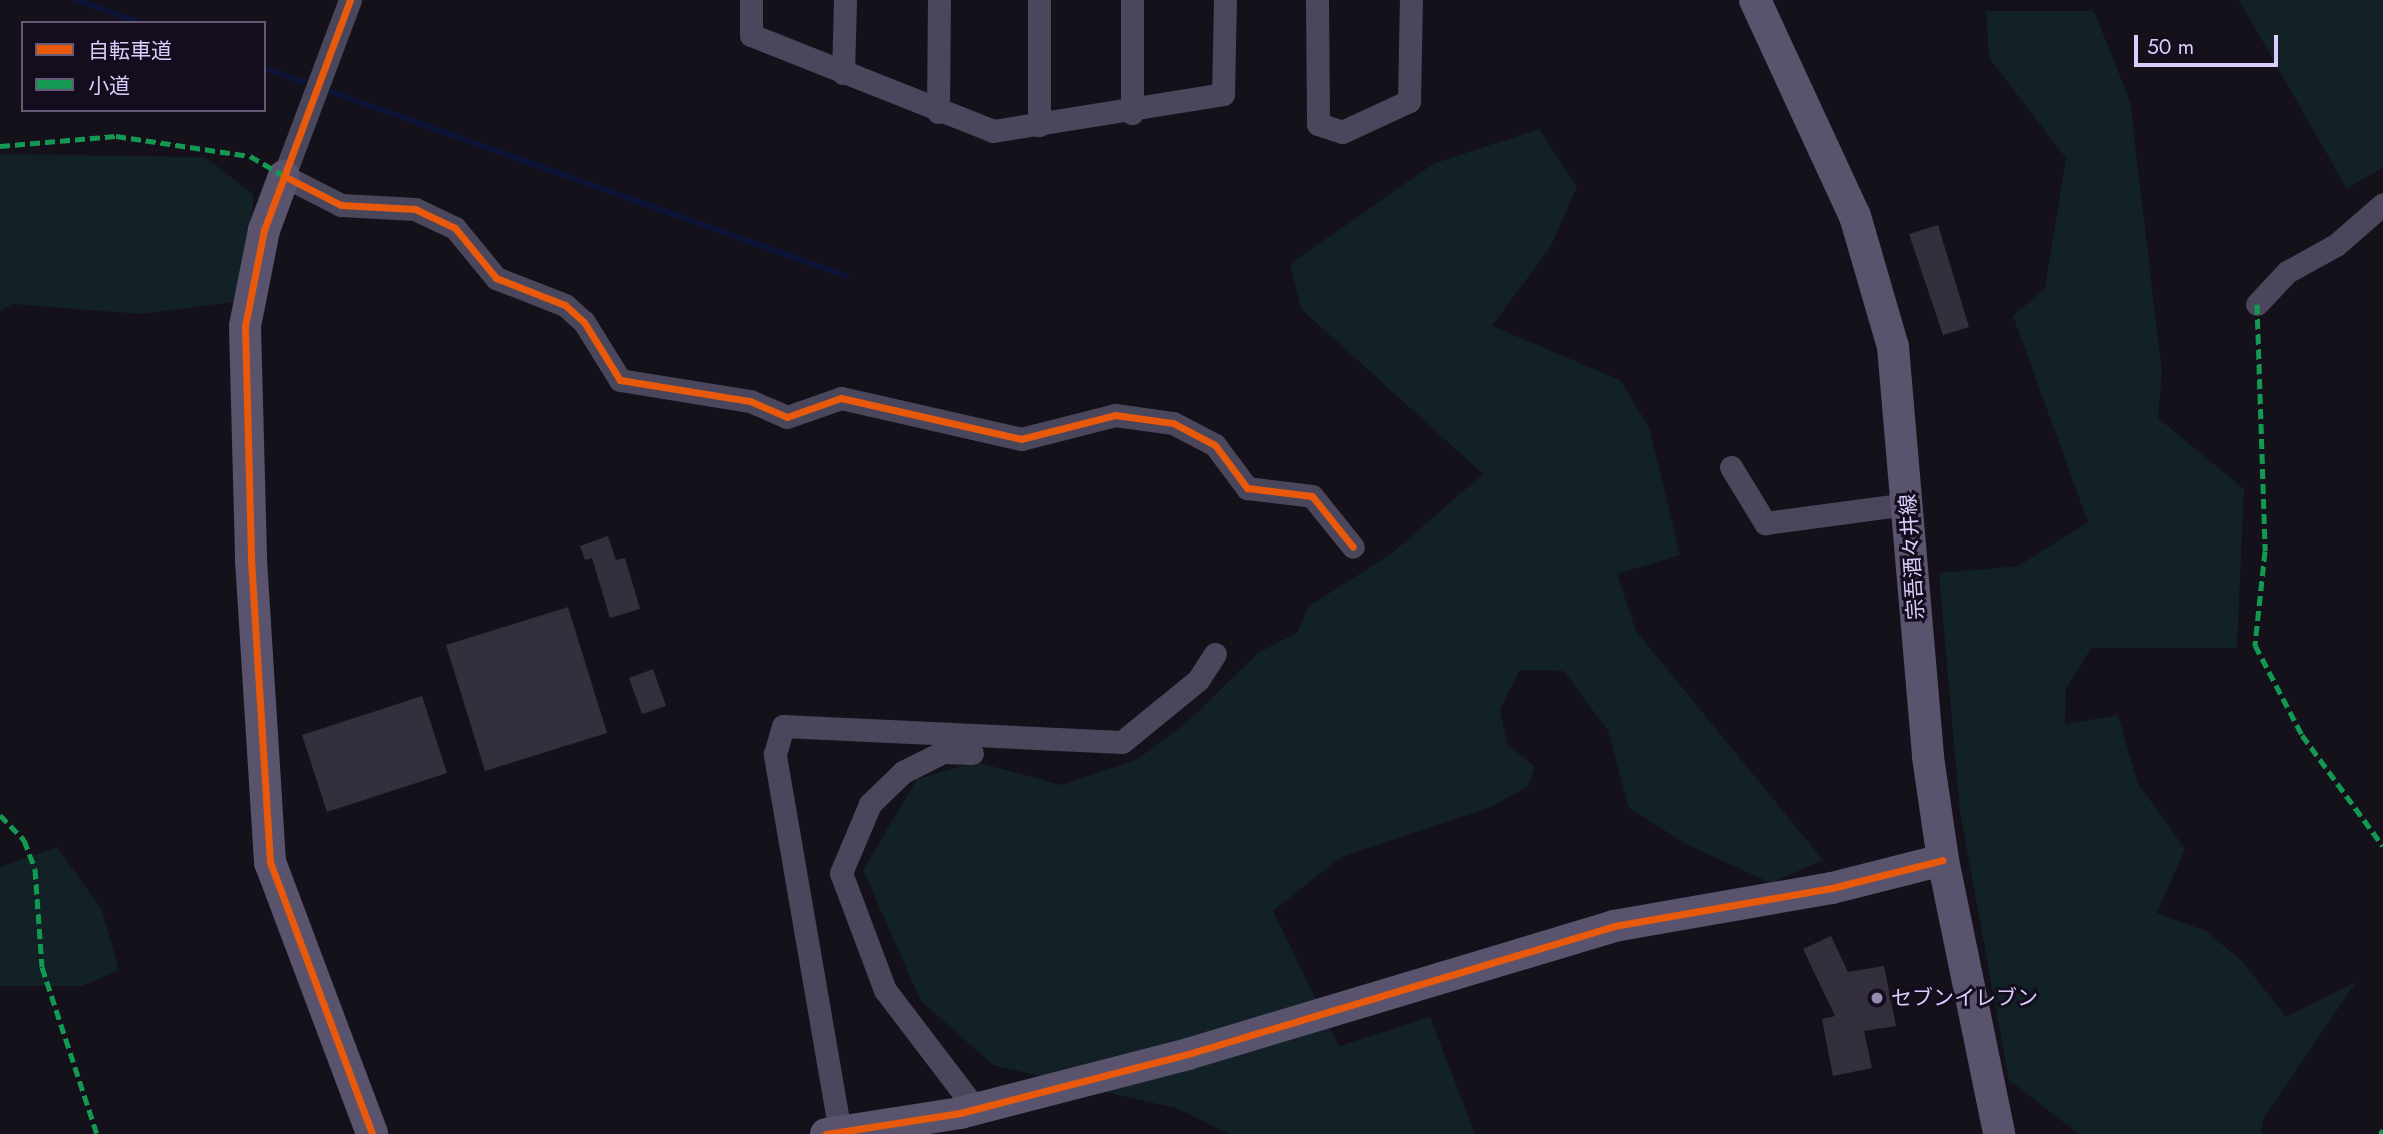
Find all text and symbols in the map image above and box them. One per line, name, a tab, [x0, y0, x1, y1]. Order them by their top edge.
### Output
legend	[21, 21, 266, 112]
scale bar	[2138, 21, 2282, 65]
text: 50 m	[2147, 32, 2194, 62]
text: 自転車道	[88, 36, 172, 66]
text: 小道	[88, 71, 130, 101]
street label: 宗吾酒々井線	[1895, 493, 1929, 621]
place label: セブンイレブン	[1891, 985, 2038, 1011]
marker: セブンイレブン	[1869, 990, 1885, 1006]

